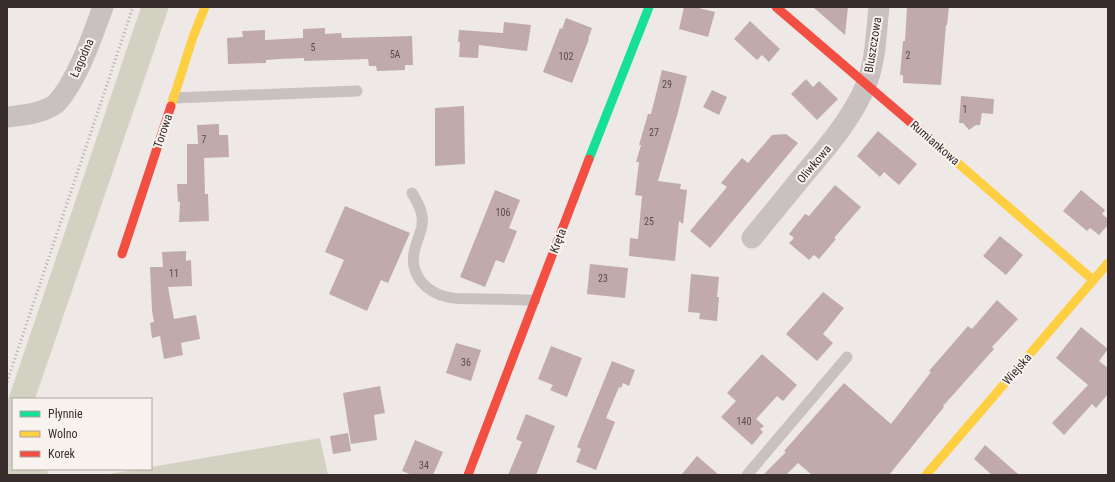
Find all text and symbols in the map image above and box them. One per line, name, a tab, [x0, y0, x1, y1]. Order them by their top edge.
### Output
street label: Bluszczowa	[862, 16, 884, 74]
street label: Łagodna	[67, 36, 97, 80]
house number: 5	[311, 42, 316, 53]
house number: 5A	[390, 49, 401, 60]
house number: 2	[906, 50, 911, 61]
house number: 102	[559, 51, 573, 62]
house number: 29	[662, 79, 672, 90]
house number: 1	[963, 104, 967, 115]
street label: Torowa	[151, 112, 175, 150]
street label: Rumiankowa	[908, 118, 963, 168]
house number: 27	[649, 127, 659, 138]
house number: 7	[202, 134, 207, 145]
street label: Oliwkowa	[794, 142, 834, 186]
house number: 106	[496, 207, 510, 218]
house number: 25	[644, 216, 654, 227]
street label: Kręta	[547, 227, 569, 255]
house number: 11	[169, 268, 179, 279]
house number: 23	[598, 273, 608, 284]
street label: Wiejska	[1000, 350, 1035, 387]
house number: 36	[461, 357, 471, 368]
legend	[12, 398, 152, 470]
text: Płynnie	[48, 407, 83, 421]
house number: 140	[737, 416, 751, 427]
text: Wolno	[48, 427, 78, 441]
text: Korek	[48, 447, 76, 461]
house number: 34	[419, 460, 429, 471]

